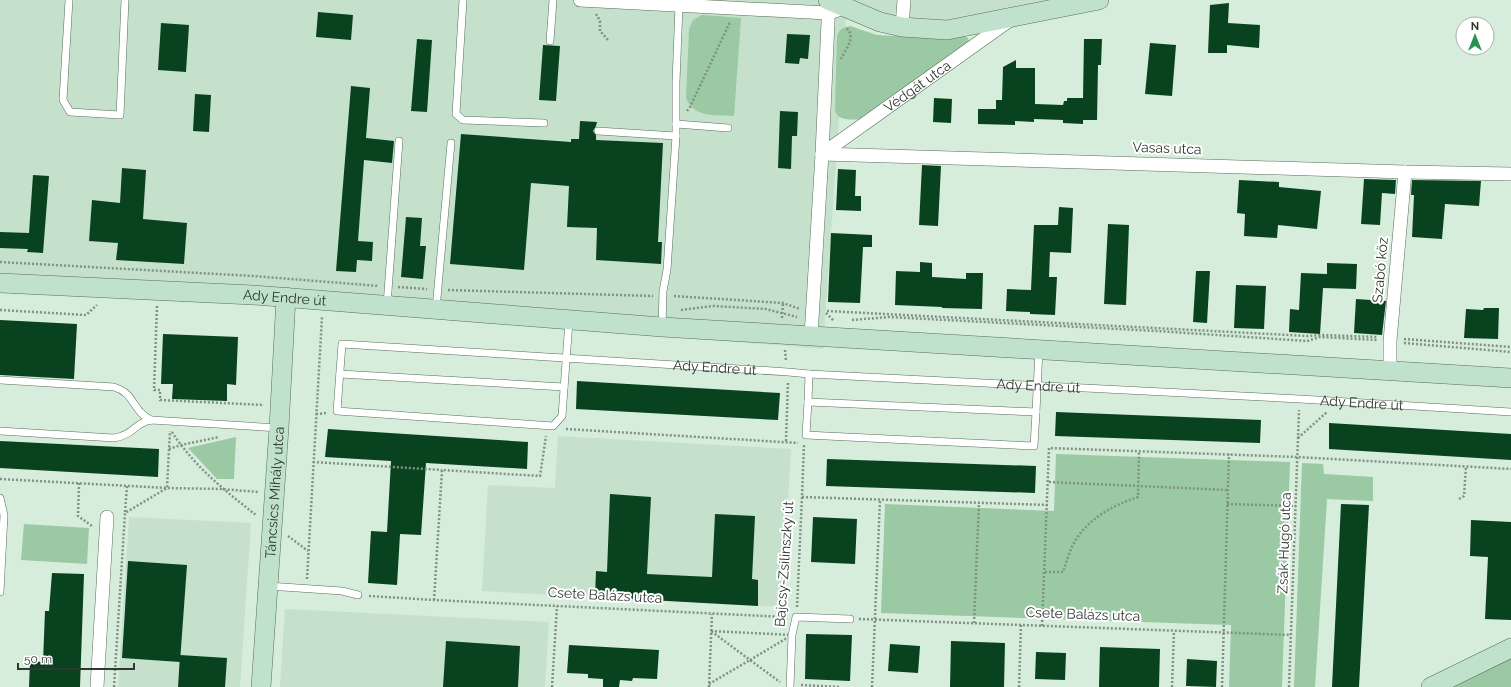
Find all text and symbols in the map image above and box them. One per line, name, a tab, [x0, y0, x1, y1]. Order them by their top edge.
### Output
north arrow	[1455, 16, 1495, 56]
text: N	[1471, 20, 1479, 33]
street label: Védgát utca	[881, 57, 954, 115]
street label: Vasas utca	[1132, 139, 1202, 157]
street label: Szabó köz	[1369, 236, 1391, 303]
street label: Ady Endre út	[243, 287, 327, 309]
street label: Ady Endre út	[673, 357, 757, 378]
street label: Ady Endre út	[996, 376, 1081, 396]
street label: Ady Endre út	[1320, 392, 1404, 413]
street label: Táncsics Mihály utca	[262, 426, 287, 559]
street label: Zsák Hugó utca	[1274, 492, 1294, 594]
street label: Bajcsy-Zsilinszky út	[772, 500, 796, 627]
street label: Csete Balázs utca	[547, 584, 663, 606]
street label: Csete Balázs utca	[1025, 604, 1141, 624]
scale bar	[18, 645, 134, 671]
text: 50 m	[24, 652, 52, 666]

